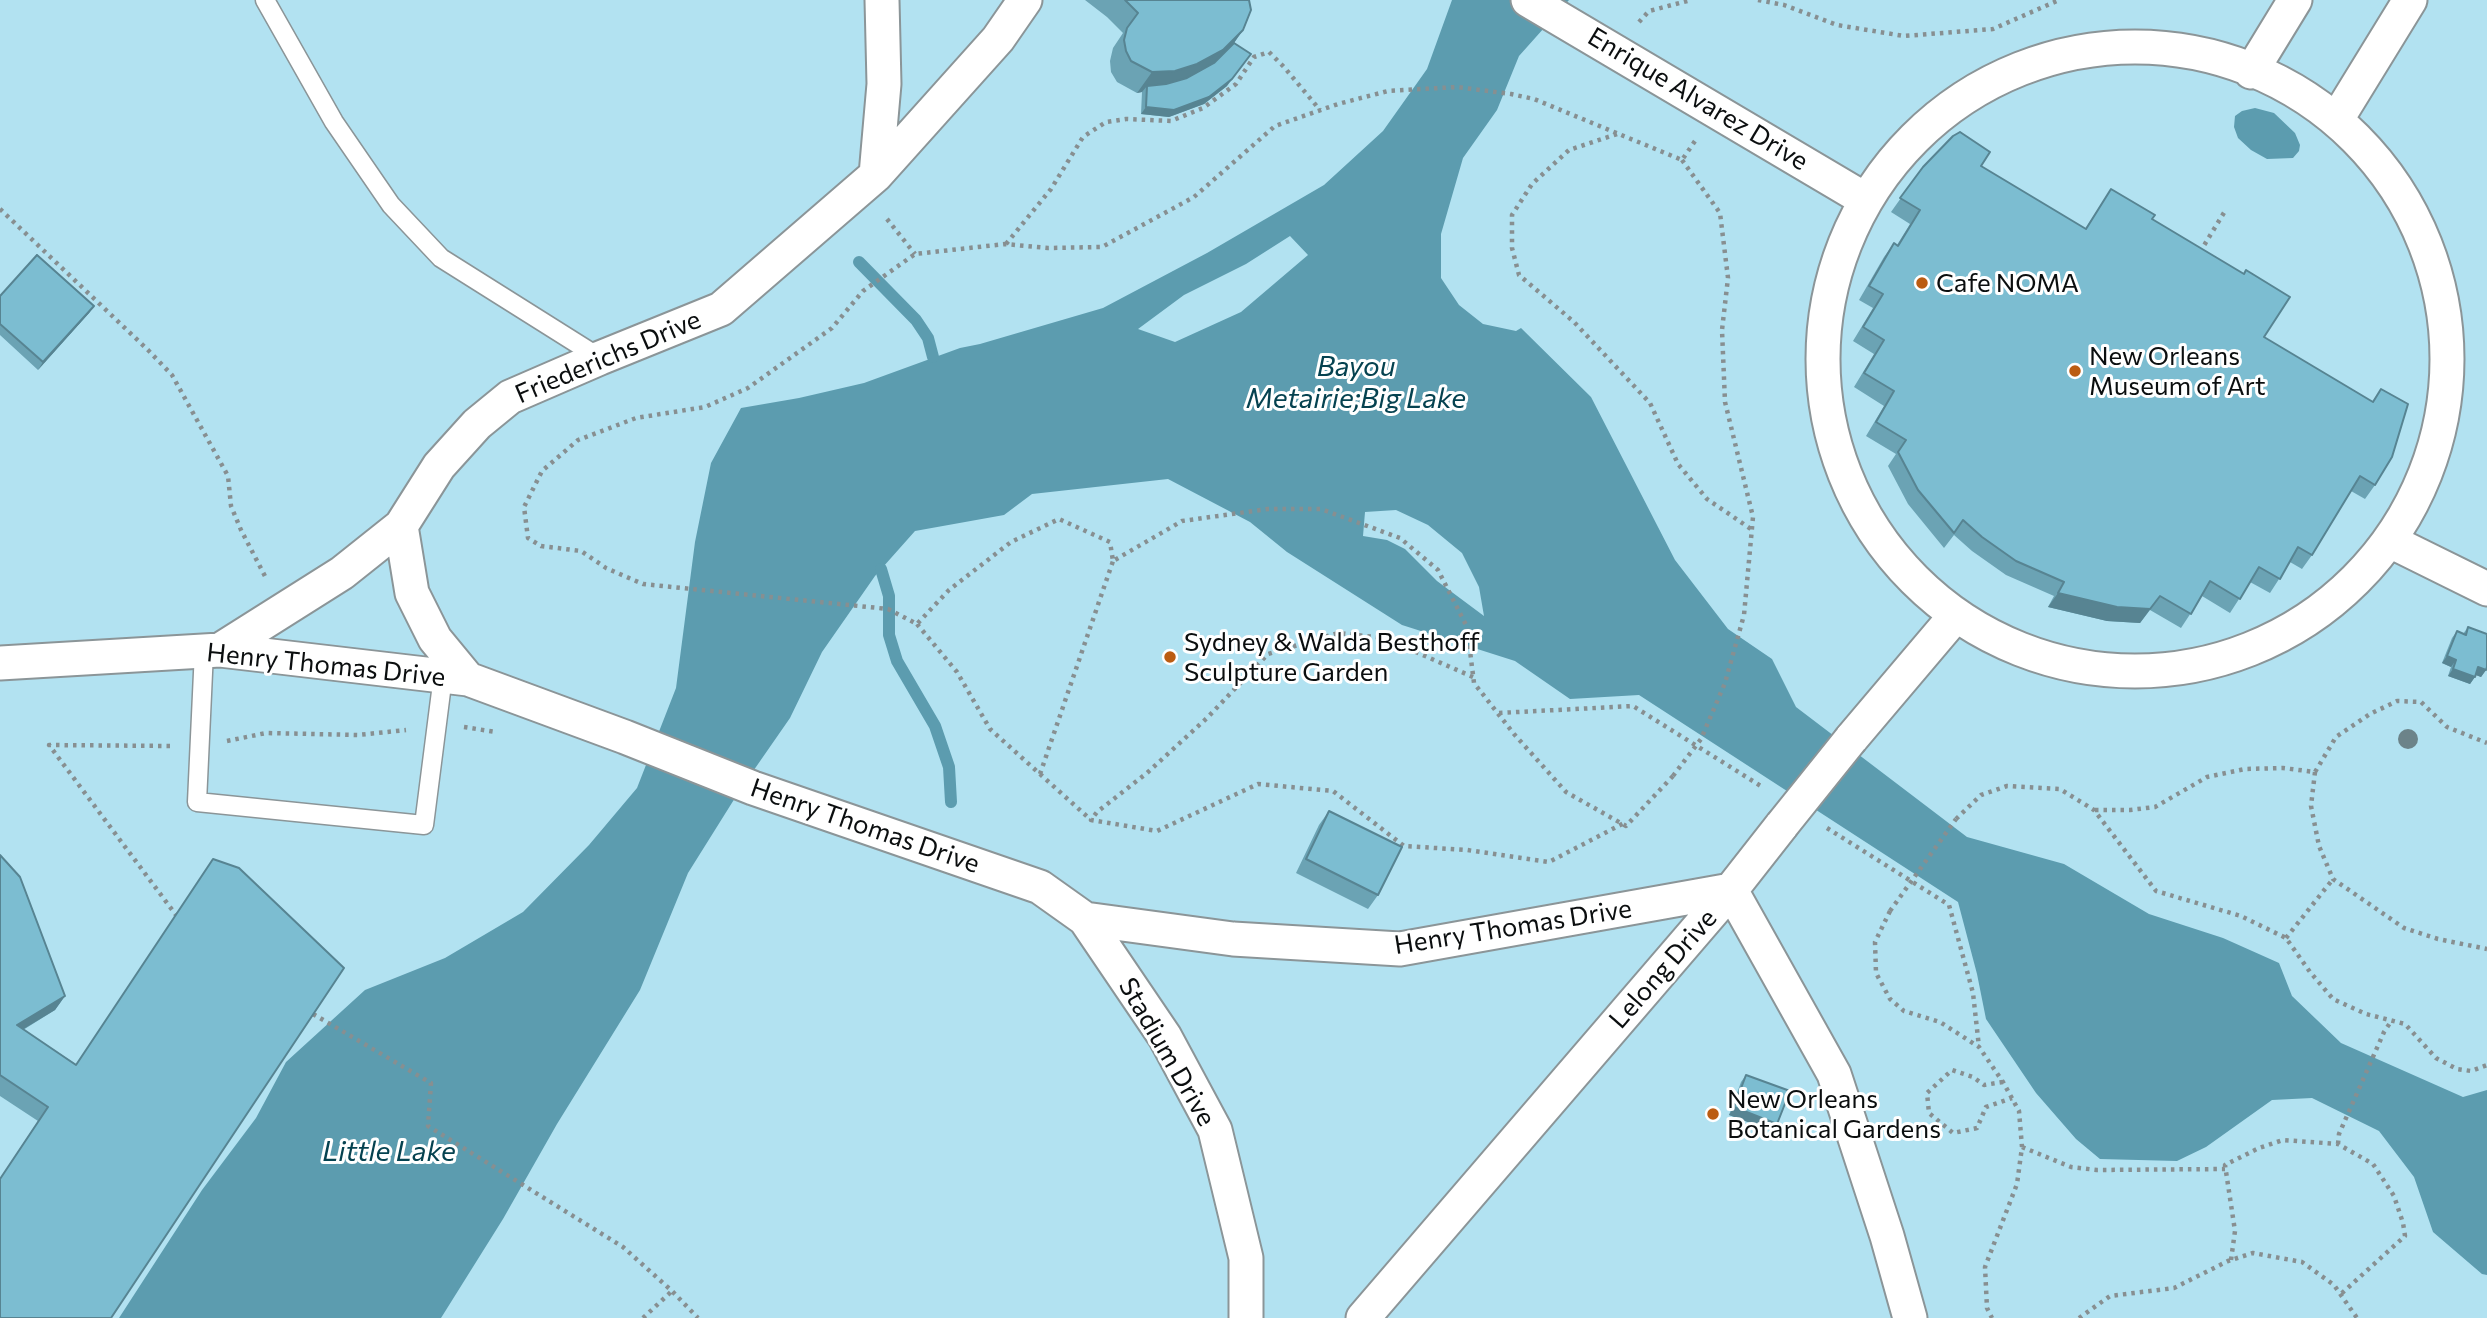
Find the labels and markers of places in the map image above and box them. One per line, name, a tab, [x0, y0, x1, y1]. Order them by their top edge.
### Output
place label: Cafe NOMA	[1936, 267, 2079, 299]
marker: Cafe NOMA	[1914, 275, 1930, 291]
place label: New Orleans Museum of Art	[2089, 340, 2266, 402]
marker: New Orleans Museum of Art	[2067, 363, 2083, 379]
place label: Sydney & Walda Besthoff Sculpture Garden	[1184, 626, 1480, 688]
marker: Sydney & Walda Besthoff Sculpture Garden	[1162, 649, 1178, 665]
place label: New Orleans Botanical Gardens	[1727, 1083, 1941, 1144]
marker: New Orleans Botanical Gardens	[1705, 1106, 1721, 1122]

